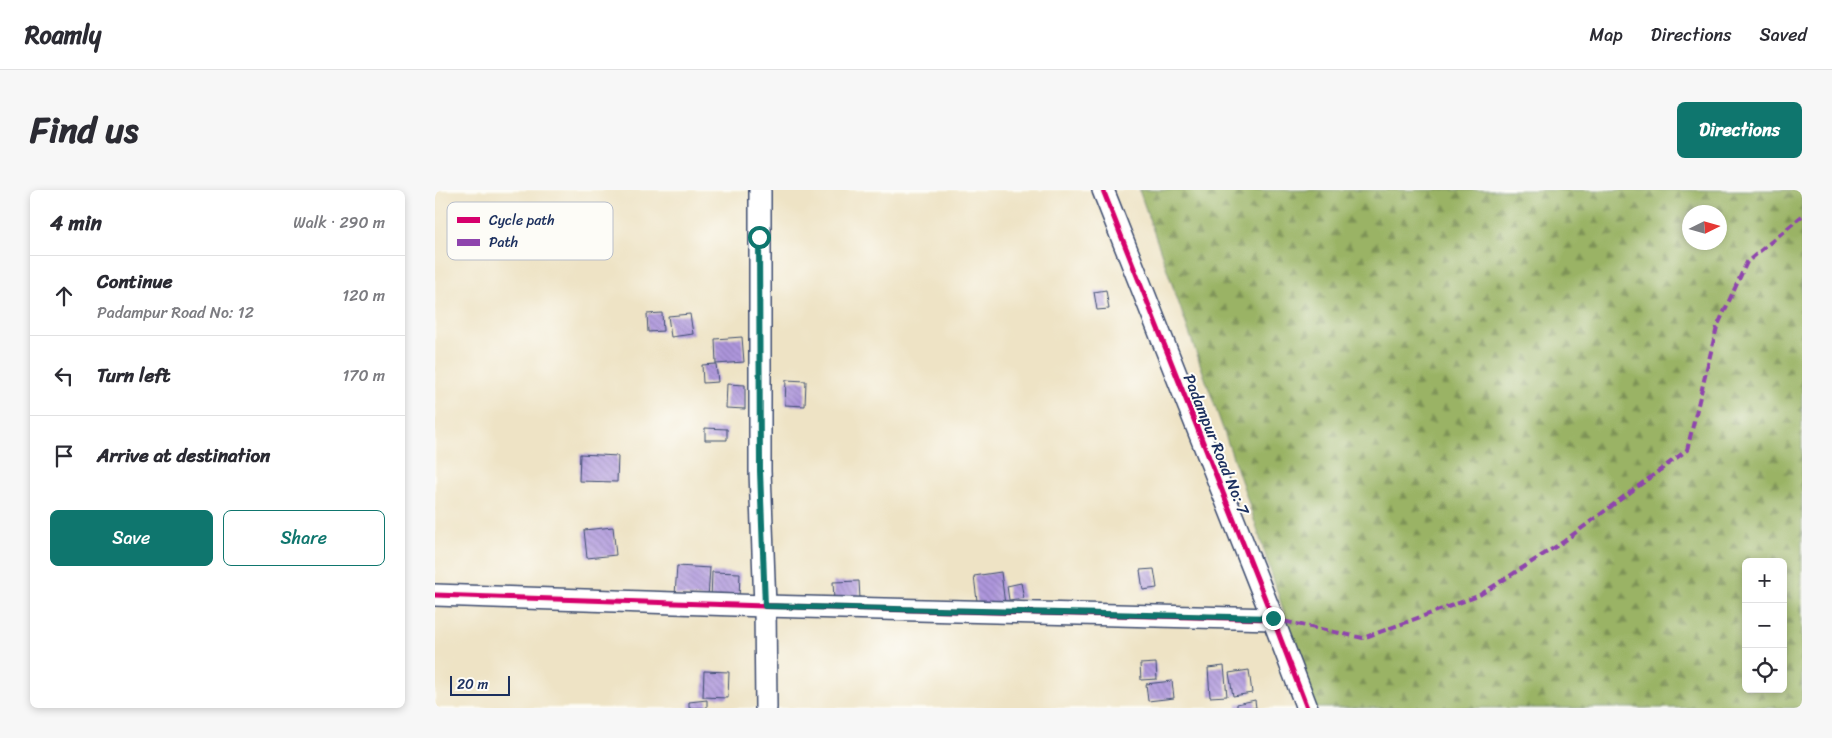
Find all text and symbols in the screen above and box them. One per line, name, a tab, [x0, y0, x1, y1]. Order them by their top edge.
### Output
text: Roamly	[25, 14, 101, 56]
text: Map	[1590, 19, 1623, 51]
text: Directions	[1651, 19, 1732, 51]
text: Saved	[1760, 19, 1807, 51]
text: Find us	[30, 99, 138, 161]
button: Directions	[1677, 102, 1802, 158]
legend	[447, 202, 613, 260]
text: 4 min	[50, 204, 102, 242]
north arrow	[1682, 205, 1727, 250]
text: Walk · 290 m	[293, 208, 385, 237]
text: Cycle path	[489, 208, 555, 233]
route start	[748, 226, 771, 249]
text: Path	[489, 230, 518, 255]
text: Continue	[97, 265, 173, 298]
text: 120 m	[342, 281, 385, 310]
icon: ahead	[50, 282, 78, 310]
text: Padampur Road No: 12	[97, 298, 254, 327]
text: Turn left	[97, 359, 170, 392]
text: 170 m	[342, 361, 385, 390]
icon: left	[50, 362, 78, 390]
street label: Padampur Road No: 7	[1175, 369, 1258, 520]
text: Arrive at destination	[97, 439, 270, 472]
icon: arrive	[50, 442, 78, 470]
button: Save	[50, 510, 213, 566]
button: Share	[223, 510, 385, 566]
map controls	[1742, 558, 1787, 693]
button: +	[1742, 558, 1787, 603]
button: −	[1742, 603, 1787, 648]
route end	[1262, 607, 1285, 630]
button: locate	[1742, 648, 1787, 693]
text: 20 m	[457, 672, 488, 697]
scale bar	[450, 673, 510, 696]

